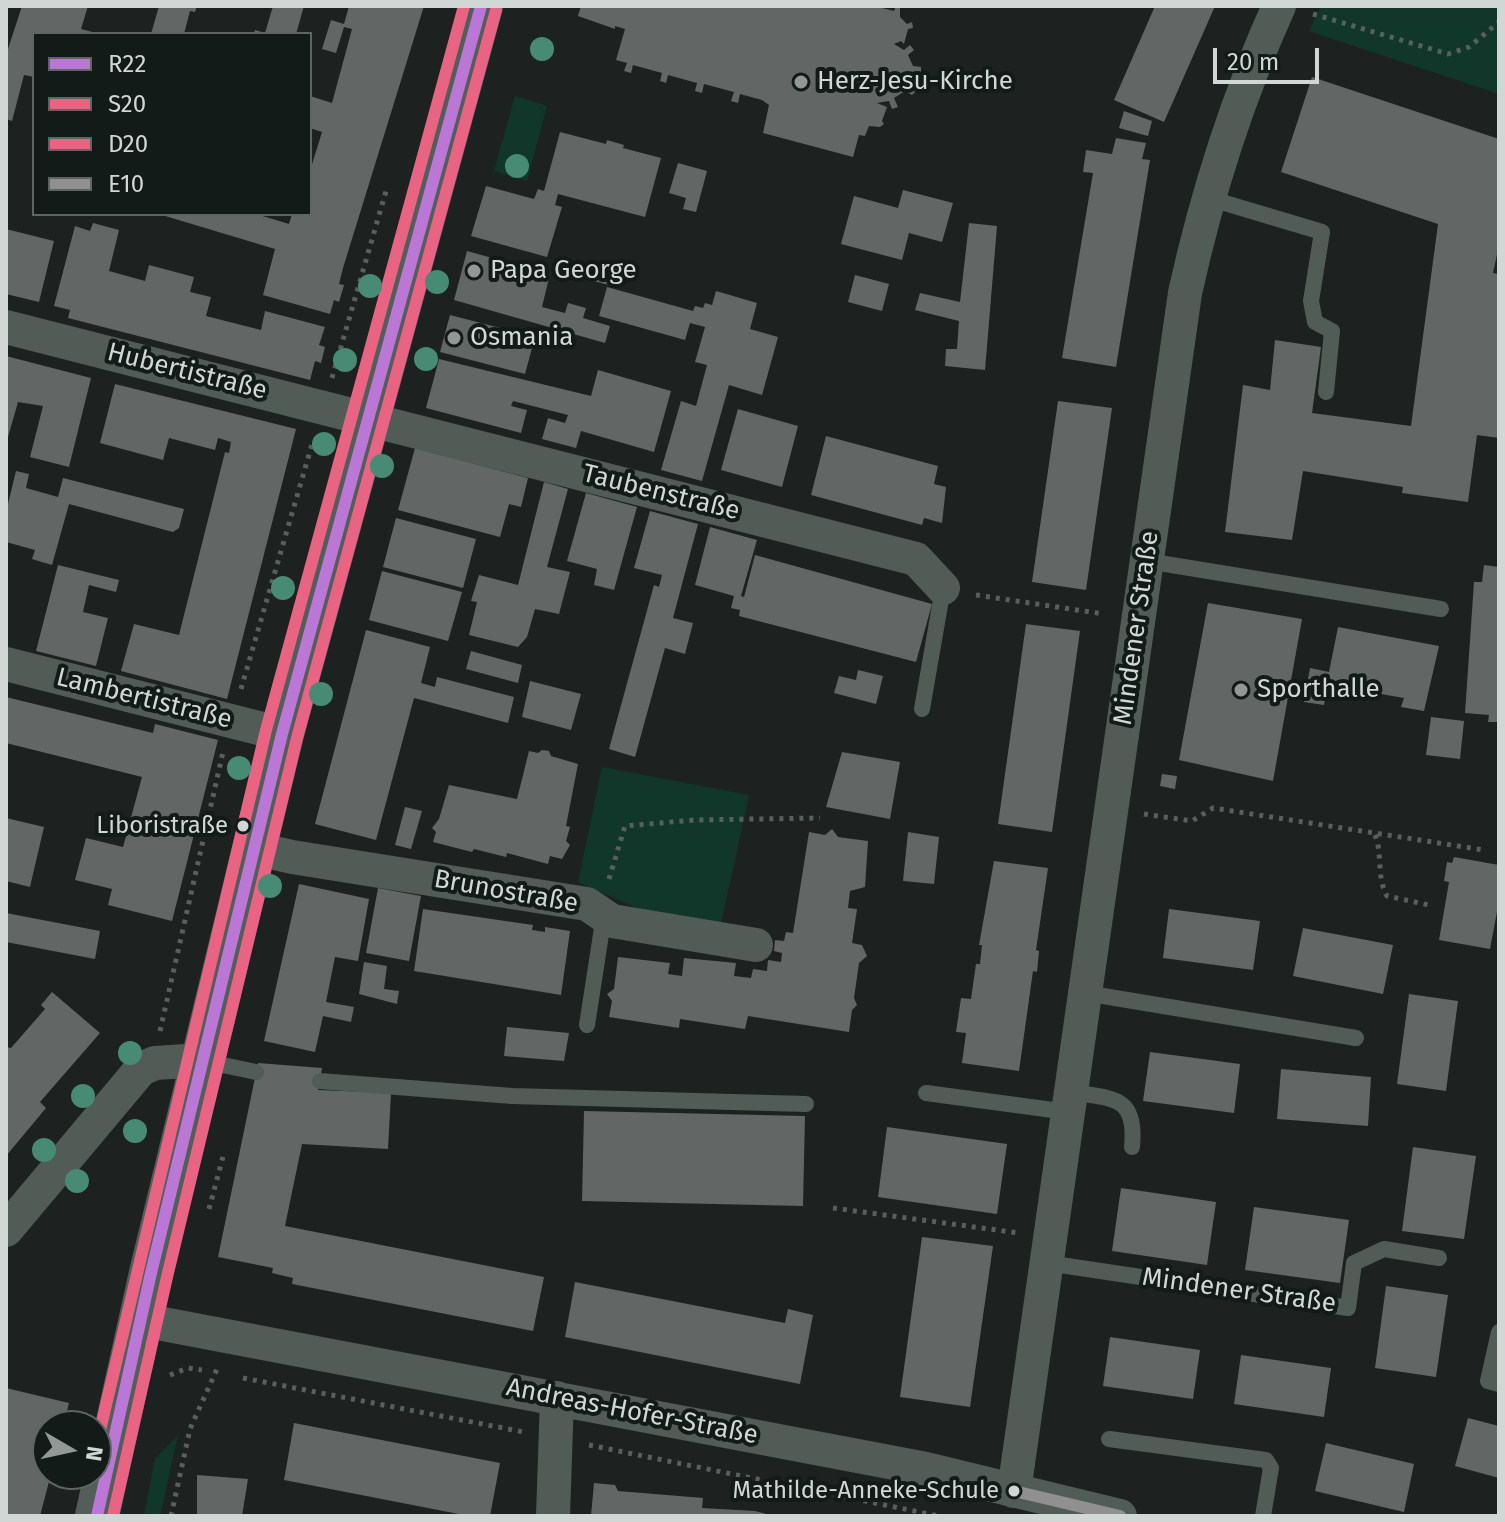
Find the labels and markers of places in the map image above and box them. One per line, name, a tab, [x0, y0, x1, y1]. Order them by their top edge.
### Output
place label: Herz-Jesu-Kirche	[817, 66, 1013, 98]
marker: Herz-Jesu-Kirche	[792, 73, 810, 91]
place label: Papa George	[490, 255, 637, 287]
marker: Papa George	[465, 262, 483, 280]
place label: Osmania	[470, 322, 573, 354]
marker: Osmania	[445, 329, 463, 347]
place label: Sporthalle	[1257, 674, 1380, 706]
marker: Sporthalle	[1232, 681, 1250, 699]
place label: Liboristraße	[96, 812, 228, 840]
marker: Liboristraße	[235, 818, 251, 834]
place label: Mathilde-Anneke-Schule	[733, 1477, 999, 1505]
marker: Mathilde-Anneke-Schule	[1006, 1483, 1022, 1499]

